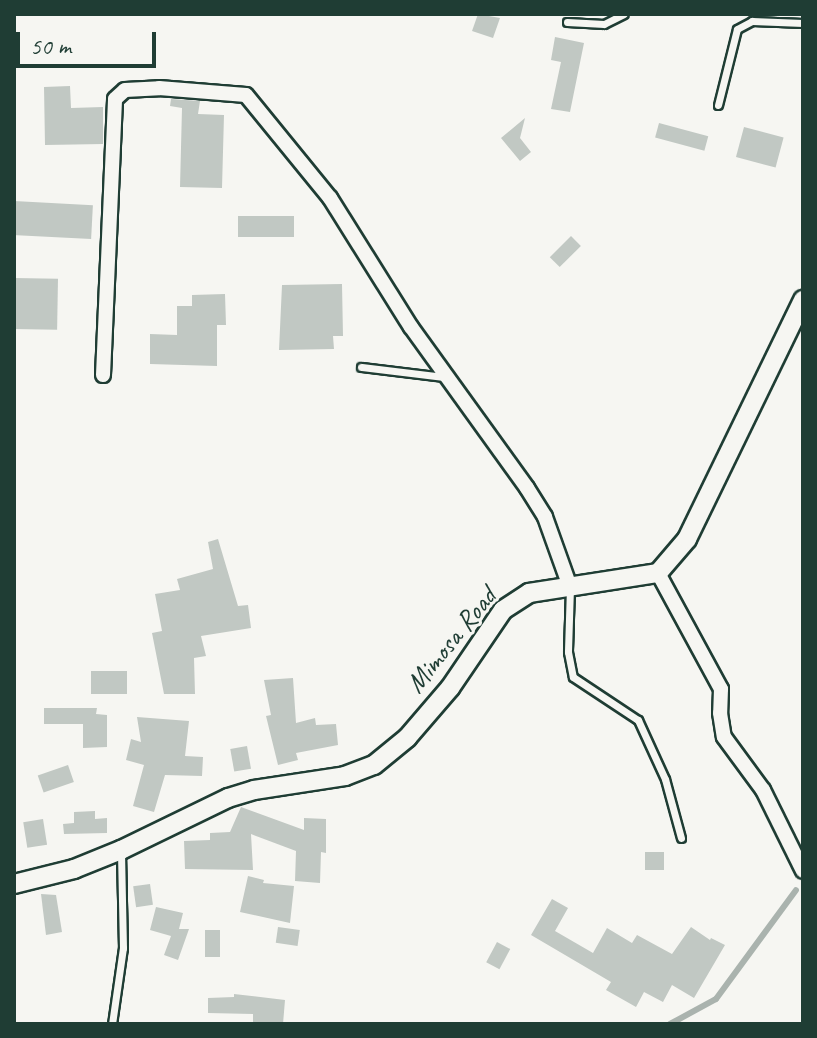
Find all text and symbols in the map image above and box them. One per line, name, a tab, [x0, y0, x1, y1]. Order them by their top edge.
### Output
scale bar	[20, 16, 160, 66]
text: 50 m	[30, 31, 71, 61]
street label: Mimosa Road	[398, 580, 504, 700]

